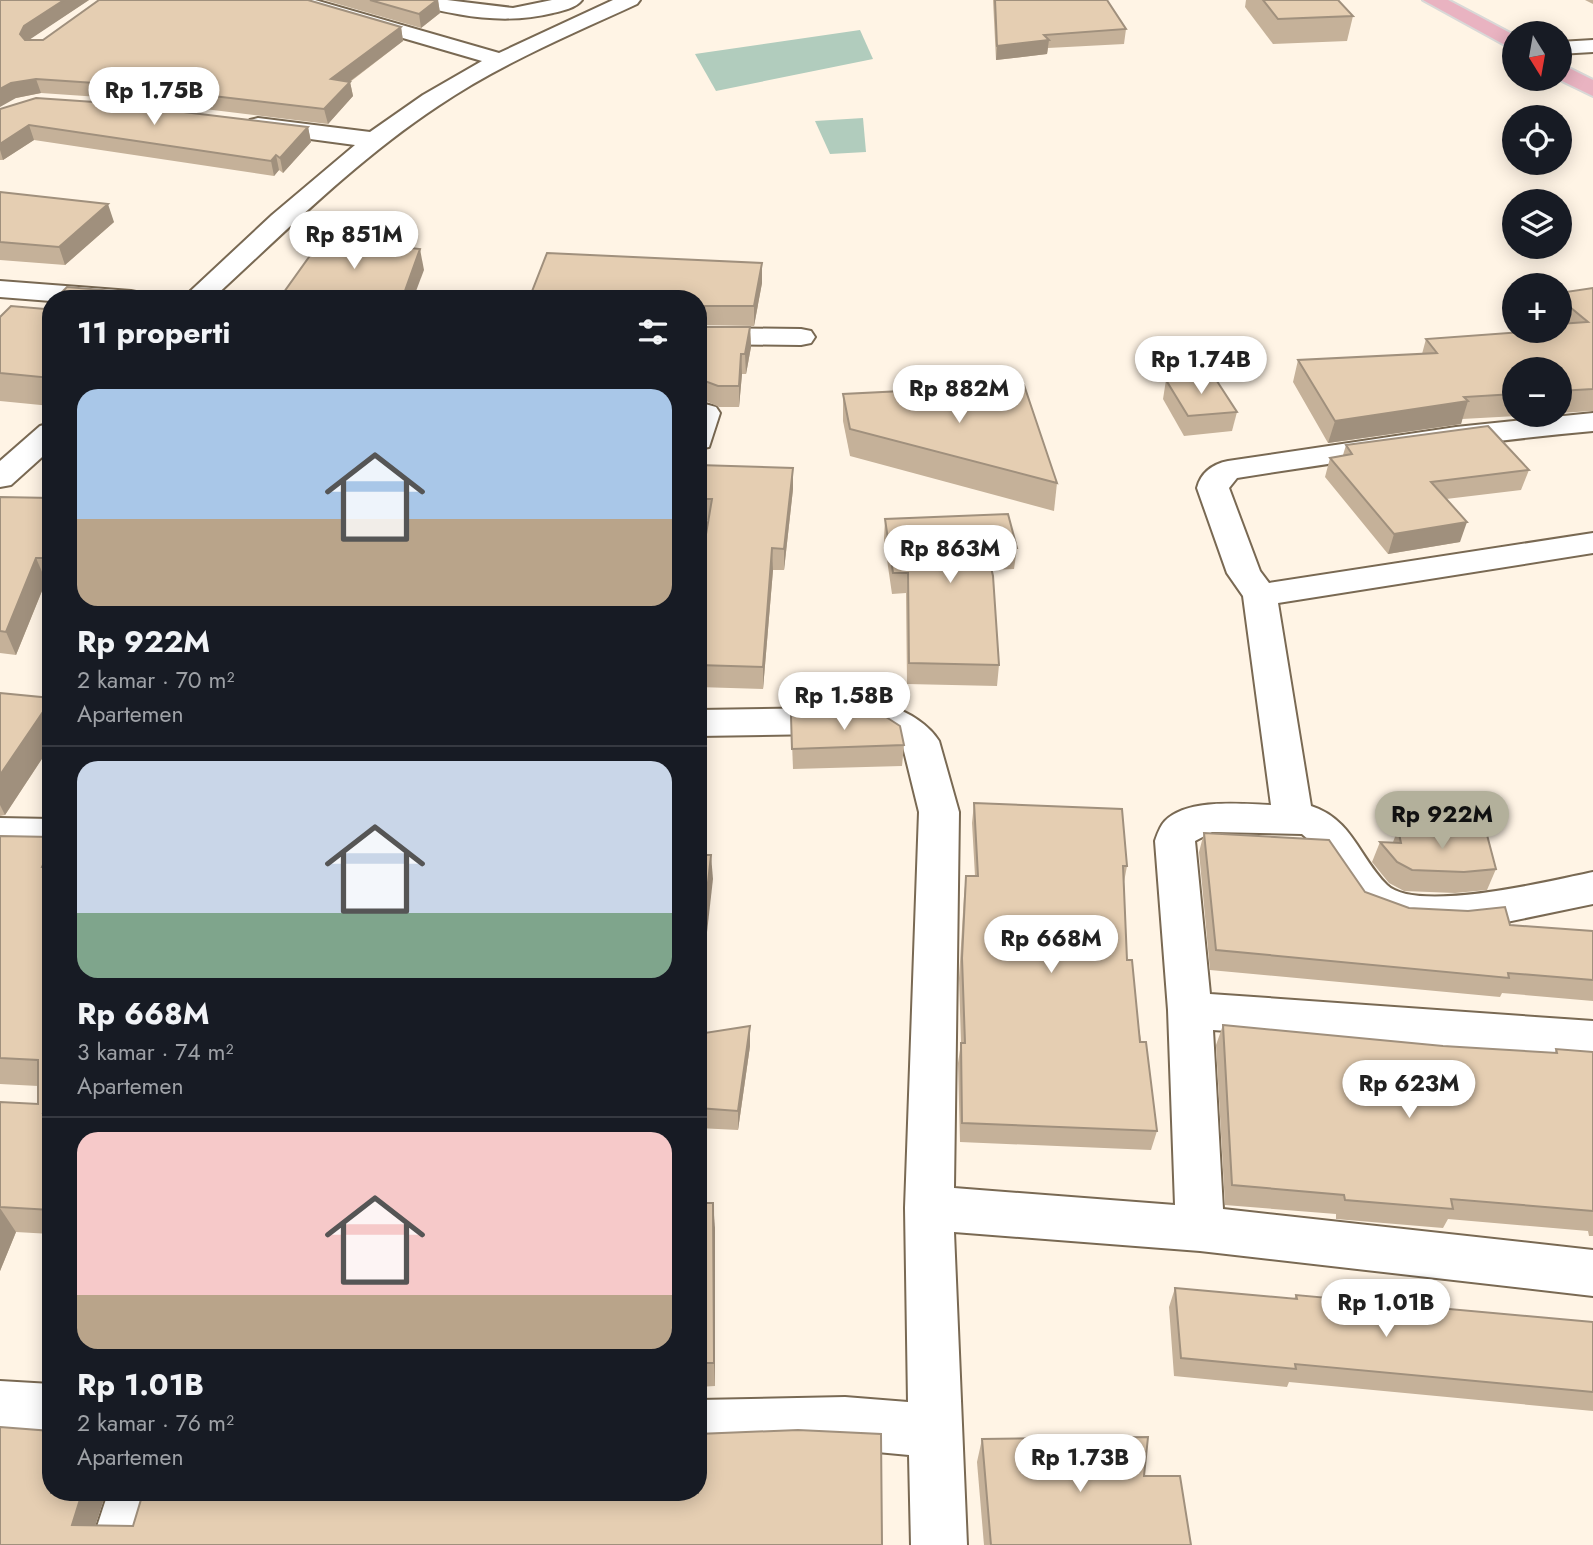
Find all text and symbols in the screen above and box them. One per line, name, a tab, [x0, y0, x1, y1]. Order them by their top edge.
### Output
north arrow	[1502, 21, 1572, 91]
map controls	[1502, 21, 1572, 427]
pin: Rp 1.75B	[82, 68, 226, 127]
text: Rp 1.75B	[104, 73, 204, 107]
button: locate	[1502, 105, 1572, 175]
button: layers	[1502, 189, 1572, 259]
pin: Rp 851M	[289, 212, 419, 271]
text: Rp 851M	[305, 217, 403, 251]
button: +	[1502, 273, 1572, 343]
text: 11 properti	[77, 311, 230, 354]
icon: filters	[634, 313, 672, 351]
pin: Rp 1.74B	[1129, 336, 1273, 396]
text: Rp 1.74B	[1151, 342, 1251, 376]
button: −	[1502, 357, 1572, 427]
pin: Rp 882M	[894, 366, 1024, 425]
text: Rp 882M	[909, 371, 1009, 405]
icon: home	[312, 434, 438, 560]
pin: Rp 863M	[885, 526, 1015, 585]
text: Rp 863M	[900, 531, 1000, 565]
text: Rp 922M	[77, 620, 210, 663]
text: 2 kamar · 70 m²	[77, 663, 234, 697]
pin: Rp 1.58B	[772, 672, 916, 732]
text: Rp 1.58B	[794, 678, 894, 712]
text: Apartemen	[77, 697, 183, 731]
pin: Rp 922M	[1377, 792, 1507, 851]
text: Rp 922M	[1391, 797, 1493, 831]
icon: home	[312, 806, 438, 932]
pin: Rp 668M	[986, 916, 1116, 975]
text: Rp 668M	[1000, 921, 1102, 955]
text: Rp 668M	[77, 992, 210, 1035]
text: 3 kamar · 74 m²	[77, 1035, 234, 1069]
pin: Rp 623M	[1344, 1060, 1474, 1120]
text: Rp 623M	[1358, 1066, 1460, 1100]
text: Apartemen	[77, 1069, 183, 1103]
icon: home	[312, 1177, 438, 1303]
pin: Rp 1.01B	[1314, 1280, 1458, 1339]
text: Rp 1.01B	[1337, 1285, 1435, 1319]
text: Rp 1.01B	[77, 1363, 204, 1406]
text: 2 kamar · 76 m²	[77, 1406, 234, 1440]
pin: Rp 1.73B	[1008, 1434, 1152, 1494]
text: Apartemen	[77, 1440, 183, 1474]
text: Rp 1.73B	[1031, 1440, 1129, 1474]

